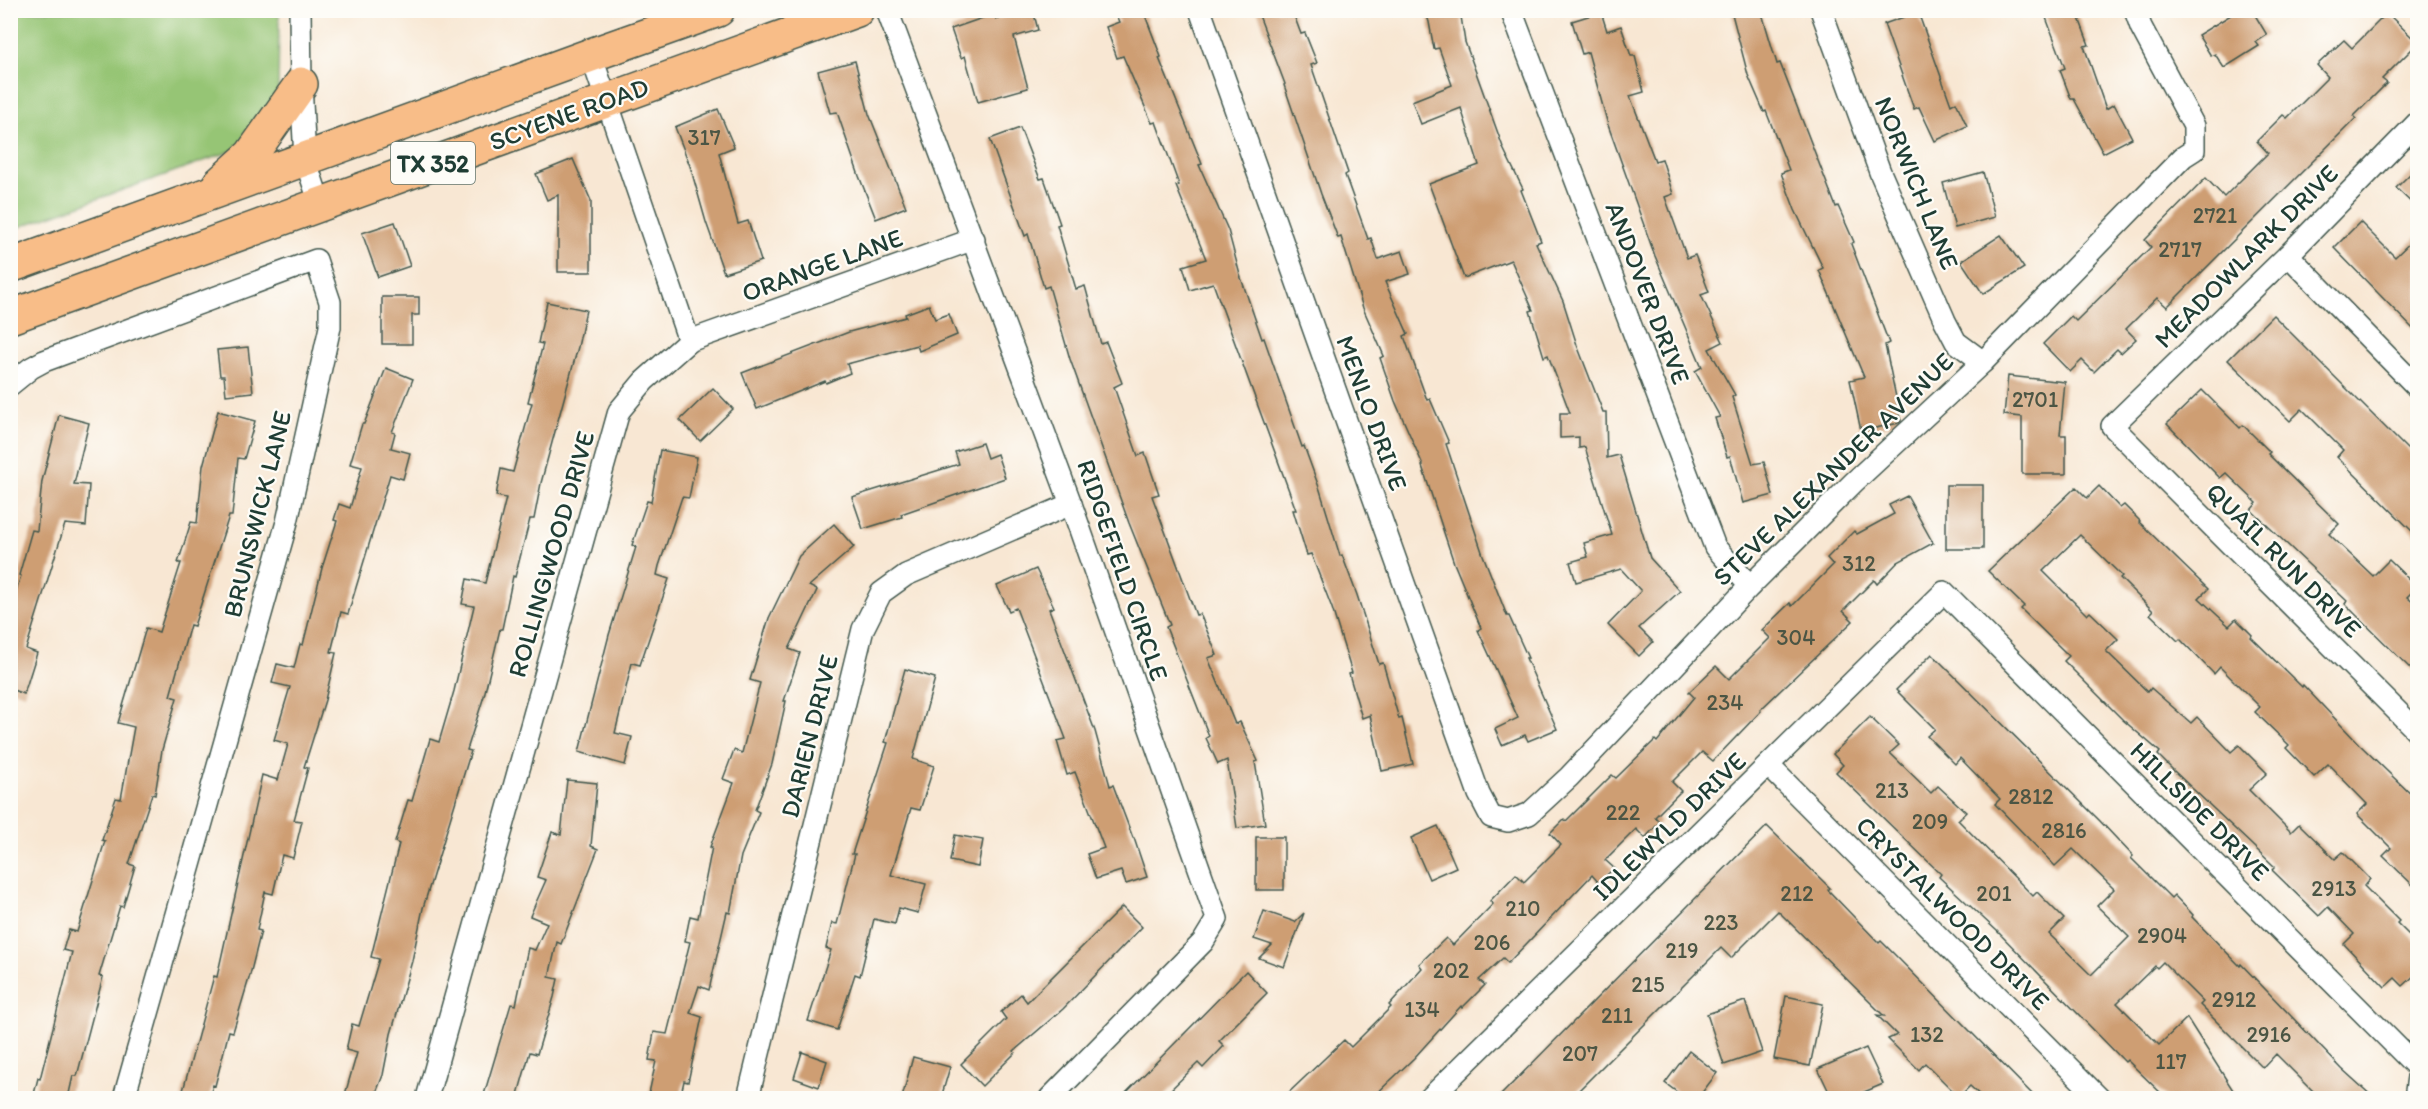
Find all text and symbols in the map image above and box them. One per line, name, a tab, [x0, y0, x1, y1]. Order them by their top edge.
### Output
street label: SCYENE ROAD	[485, 70, 653, 158]
street label: NORWICH LANE	[1868, 92, 1966, 274]
house number: 317	[687, 124, 721, 151]
road number: TX 352	[391, 142, 475, 184]
street label: MEADOWLARK DRIVE	[2147, 157, 2345, 355]
street label: ANDOVER DRIVE	[1599, 197, 1697, 389]
house number: 2721	[2193, 202, 2237, 229]
street label: ORANGE LANE	[737, 221, 907, 309]
house number: 2717	[2158, 236, 2202, 263]
street label: MENLO DRIVE	[1329, 331, 1415, 495]
street label: STEVE ALEXANDER AVENUE	[1706, 345, 1960, 593]
house number: 2701	[2012, 386, 2058, 413]
street label: BRUNSWICK LANE	[216, 407, 298, 621]
street label: ROLLINGWOOD DRIVE	[501, 427, 601, 681]
street label: RIDGEFIELD CIRCLE	[1070, 455, 1176, 685]
street label: QUAIL RUN DRIVE	[2199, 475, 2369, 645]
house number: 312	[1842, 550, 1876, 577]
house number: 304	[1777, 624, 1815, 651]
street label: DARIEN DRIVE	[773, 651, 845, 821]
house number: 234	[1707, 689, 1743, 716]
street label: HILLSIDE DRIVE	[2123, 734, 2277, 888]
street label: IDLEWYLD DRIVE	[1586, 745, 1752, 907]
house number: 213	[1875, 777, 1909, 804]
house number: 2812	[2008, 783, 2054, 810]
house number: 222	[1606, 799, 1641, 826]
house number: 209	[1912, 808, 1948, 835]
street label: CRYSTALWOOD DRIVE	[1849, 809, 2057, 1017]
house number: 2816	[2041, 817, 2087, 844]
house number: 2913	[2311, 875, 2357, 902]
house number: 212	[1780, 880, 1814, 907]
house number: 201	[1976, 880, 2012, 907]
house number: 210	[1505, 895, 1541, 922]
house number: 223	[1703, 909, 1739, 936]
house number: 2904	[2137, 922, 2187, 949]
house number: 206	[1474, 929, 1510, 956]
house number: 219	[1665, 937, 1699, 964]
house number: 202	[1433, 957, 1470, 984]
house number: 215	[1631, 971, 1665, 998]
house number: 2912	[2212, 986, 2257, 1013]
house number: 134	[1404, 996, 1440, 1023]
house number: 211	[1601, 1002, 1633, 1029]
house number: 132	[1910, 1021, 1944, 1048]
house number: 2916	[2247, 1021, 2291, 1048]
house number: 207	[1562, 1040, 1598, 1067]
house number: 117	[2155, 1048, 2187, 1075]

